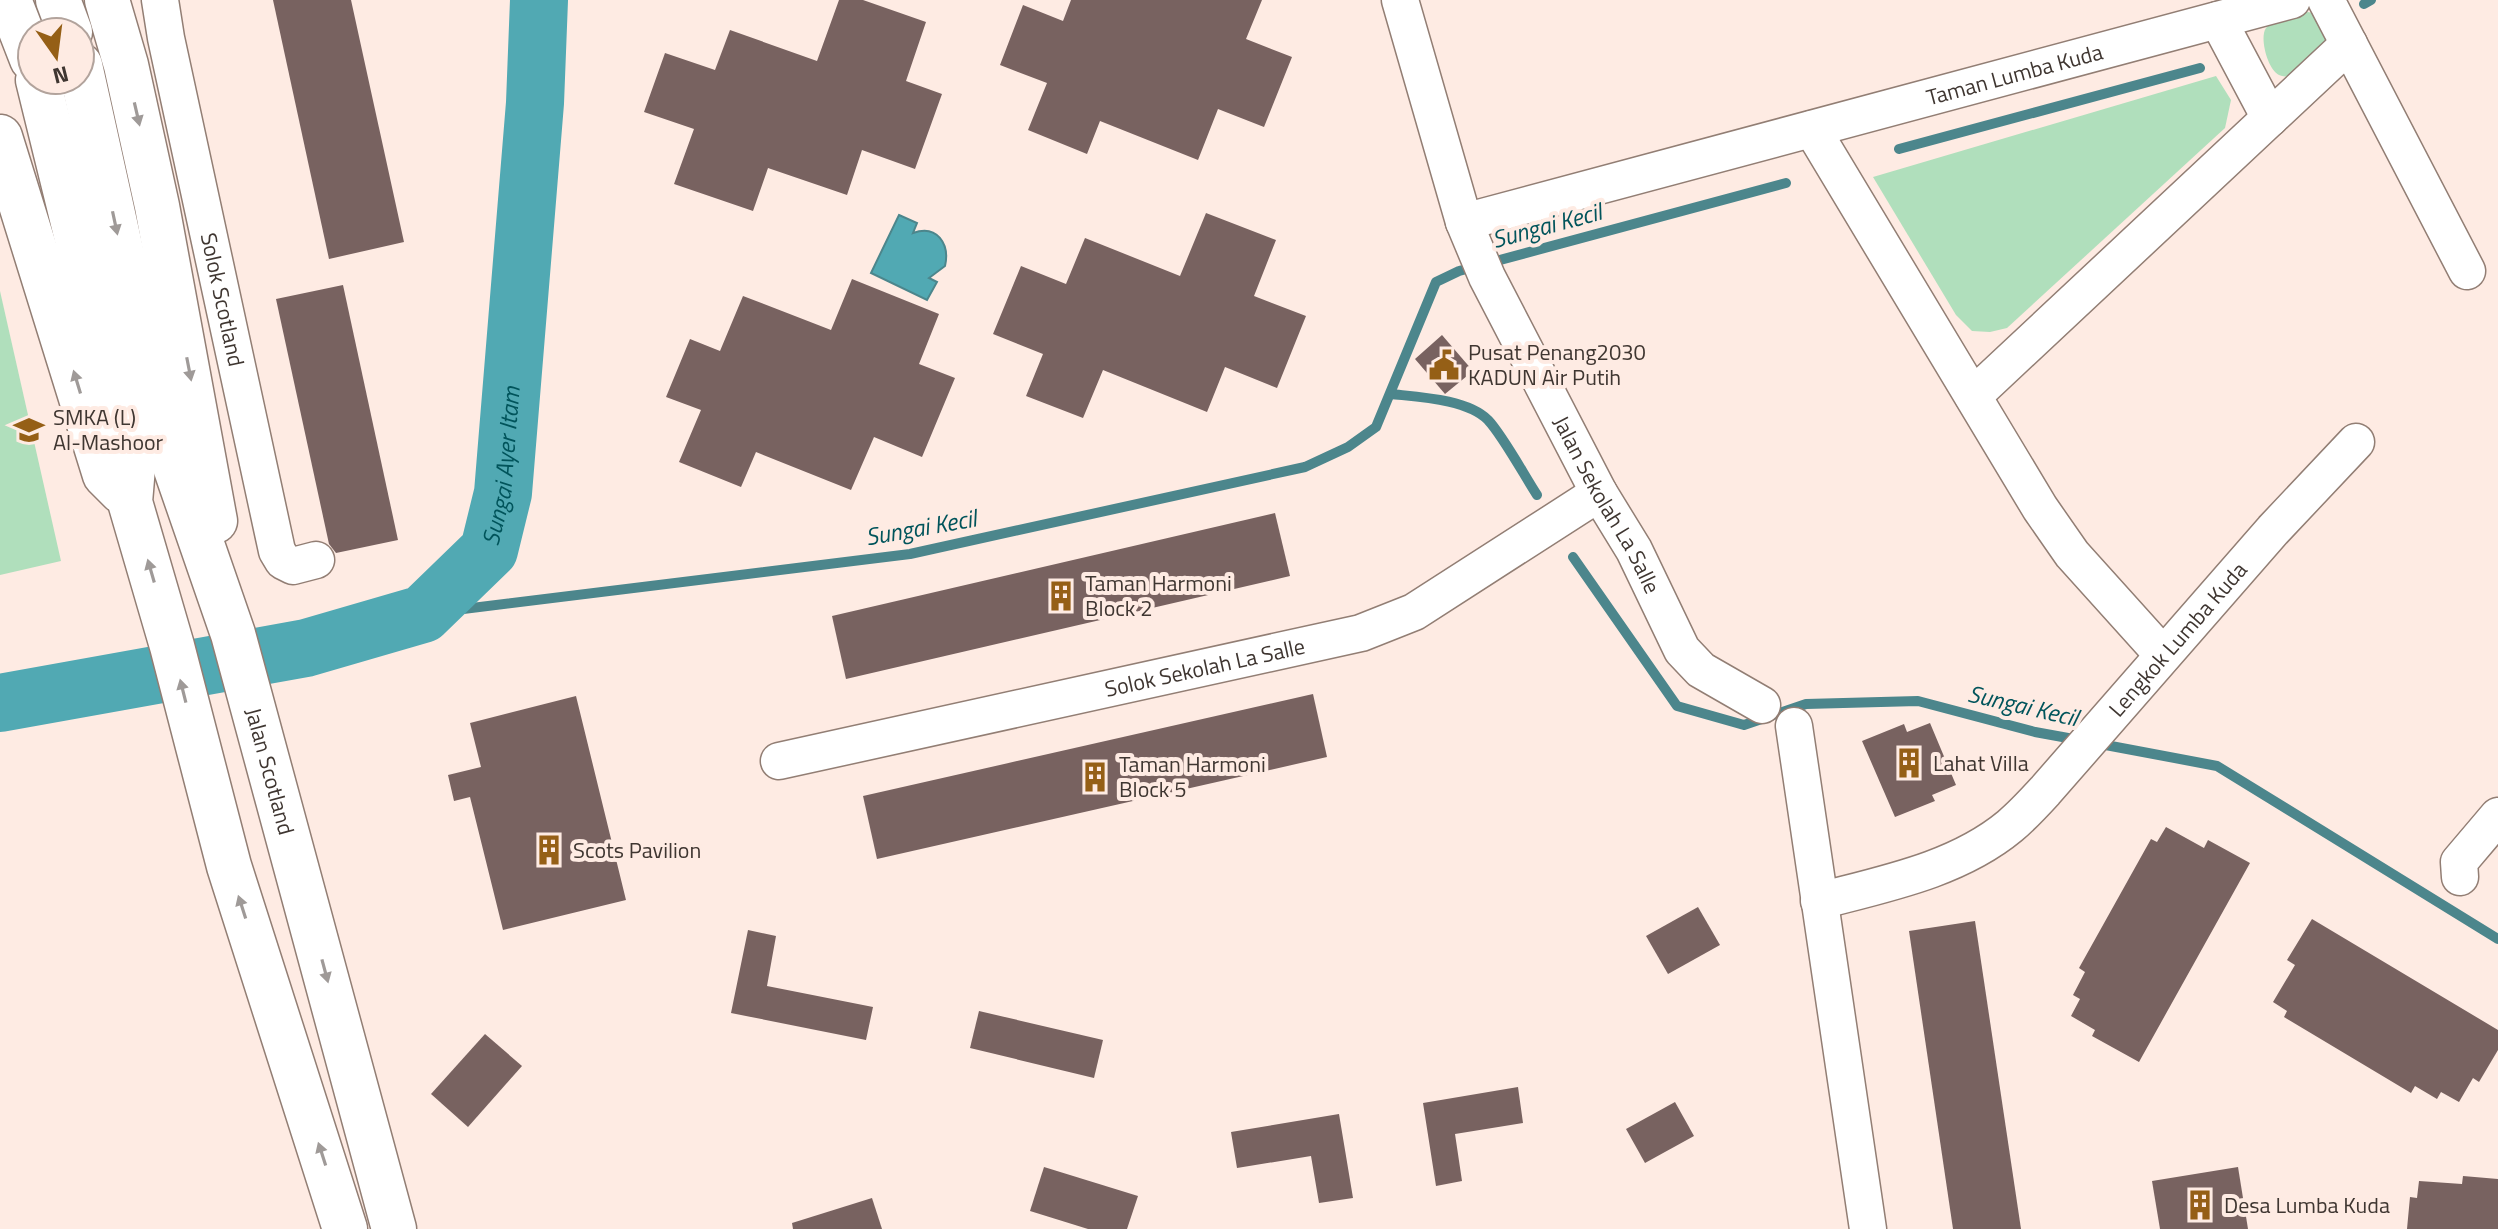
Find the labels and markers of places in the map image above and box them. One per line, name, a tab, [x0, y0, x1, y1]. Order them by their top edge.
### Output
place label: Pusat Penang2030 KADUN Air Putih	[1468, 335, 1646, 394]
public building icon: Pusat Penang2030 KADUN Air Putih	[1427, 348, 1461, 382]
place label: SMKA (L) Al-Mashoor	[53, 400, 164, 459]
school or university icon: SMKA (L) Al-Mashoor	[12, 413, 46, 447]
place label: Taman Harmoni Block 2	[1085, 566, 1232, 625]
building icon: Taman Harmoni Block 2	[1044, 579, 1078, 613]
building icon: Lahat Villa	[1892, 746, 1926, 780]
place label: Lahat Villa	[1933, 746, 2029, 780]
place label: Taman Harmoni Block 5	[1119, 747, 1266, 806]
building icon: Taman Harmoni Block 5	[1078, 760, 1112, 794]
building icon: Scots Pavilion	[532, 833, 566, 867]
place label: Scots Pavilion	[573, 833, 701, 867]
building icon: Desa Lumba Kuda	[2183, 1188, 2217, 1222]
place label: Desa Lumba Kuda	[2224, 1188, 2390, 1222]

